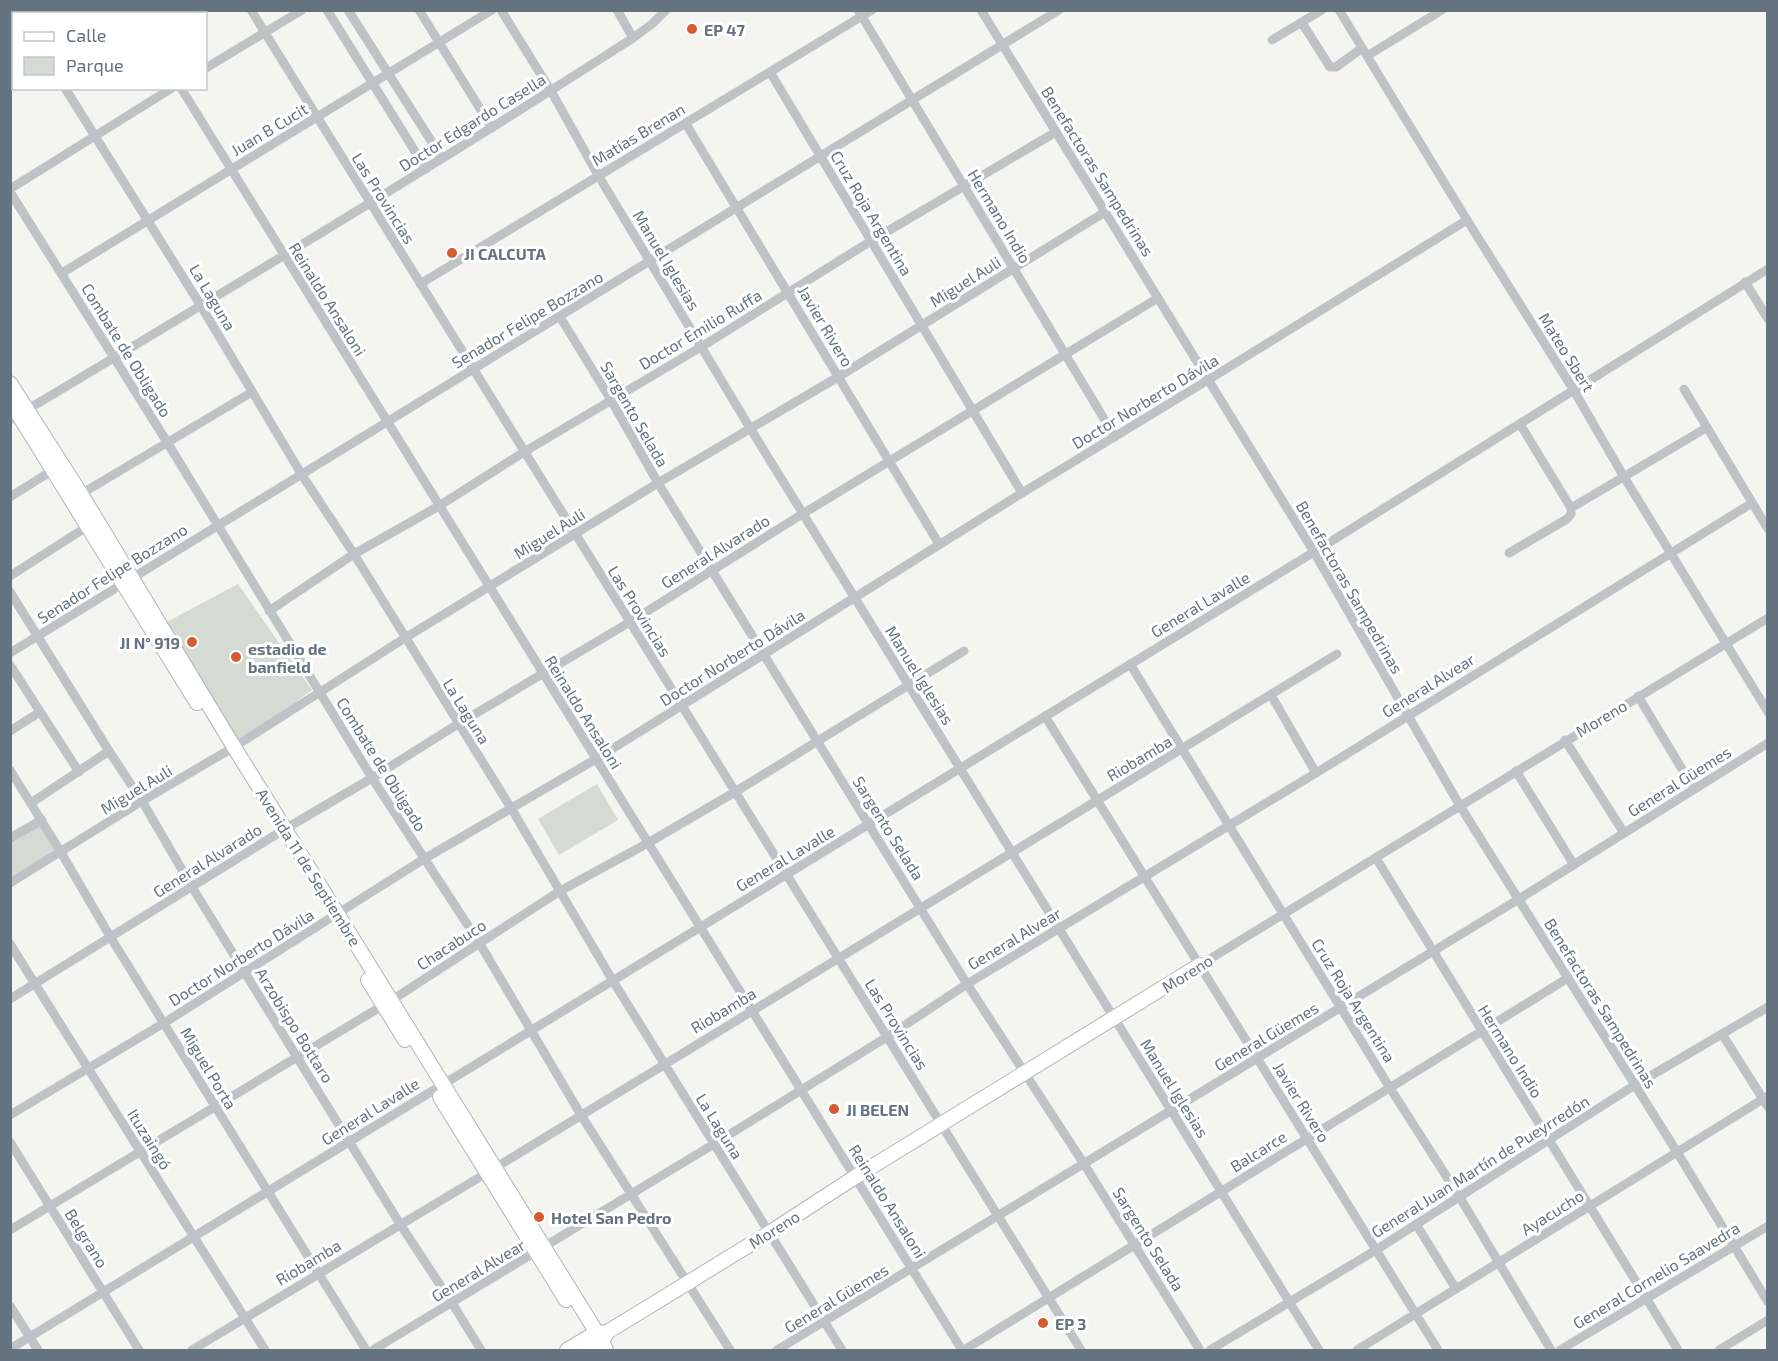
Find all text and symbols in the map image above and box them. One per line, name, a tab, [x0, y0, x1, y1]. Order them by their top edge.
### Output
legend	[12, 12, 207, 90]
place label: EP 47	[704, 20, 745, 39]
marker: EP 47	[685, 22, 699, 36]
text: Calle	[66, 24, 107, 46]
text: Parque	[66, 54, 124, 76]
street label: Doctor Edgardo Casella	[395, 69, 549, 175]
street label: Benefactoras Sampedrinas	[1038, 83, 1158, 259]
street label: Juan B Cucit	[227, 99, 311, 159]
street label: Matías Brenan	[588, 99, 688, 169]
street label: Cruz Roja Argentina	[826, 147, 917, 279]
street label: Las Provincias	[348, 149, 420, 247]
street label: Hermano Indio	[965, 166, 1035, 266]
street label: Manuel Iglesias	[630, 207, 704, 313]
street label: Reinaldo Ansaloni	[286, 239, 370, 359]
place label: JI CALCUTA	[464, 244, 546, 263]
marker: JI CALCUTA	[445, 246, 459, 260]
street label: Miguel Auli	[926, 252, 1004, 310]
street label: La Laguna	[186, 261, 240, 333]
street label: Senador Felipe Bozzano	[448, 266, 606, 372]
street label: Combate de Obligado	[78, 280, 176, 420]
street label: Javier Rivero	[794, 282, 858, 370]
street label: Doctor Emilio Ruffa	[635, 285, 765, 373]
street label: Mateo Sbert	[1535, 309, 1599, 395]
street label: Doctor Norberto Dávila	[1068, 350, 1222, 452]
street label: Sargento Selada	[597, 358, 673, 470]
street label: Benefactoras Sampedrinas	[1293, 497, 1407, 677]
street label: Miguel Auli	[510, 504, 588, 562]
street label: General Alvarado	[657, 510, 773, 592]
street label: Senador Felipe Bozzano	[34, 519, 190, 627]
street label: Las Provincias	[604, 562, 676, 660]
street label: General Lavalle	[1147, 567, 1253, 641]
street label: Doctor Norberto Dávila	[656, 605, 808, 709]
street label: Manuel Iglesias	[882, 622, 958, 728]
place label: JI N° 919	[120, 633, 180, 652]
marker: JI N° 919	[185, 635, 199, 649]
place label: estadio de banfield	[248, 639, 327, 676]
street label: General Alvear	[1378, 649, 1478, 721]
marker: estadio de banfield	[229, 650, 243, 664]
street label: Reinaldo Ansaloni	[542, 652, 626, 772]
street label: La Laguna	[439, 675, 495, 747]
street label: Combate de Obligado	[333, 694, 431, 834]
street label: Moreno	[1572, 695, 1630, 741]
street label: Riobamba	[1103, 731, 1175, 785]
street label: General Güemes	[1624, 742, 1734, 820]
street label: Miguel Auli	[97, 760, 175, 818]
street label: Sargento Selada	[849, 773, 929, 883]
street label: Avenida 11 de Septiembre	[253, 785, 365, 949]
street label: General Alvarado	[149, 819, 265, 901]
street label: General Lavalle	[732, 821, 838, 895]
street label: General Alvear	[964, 902, 1065, 973]
street label: Doctor Norberto Dávila	[165, 905, 317, 1009]
street label: Chacabuco	[413, 915, 489, 973]
street label: Benefactoras Sampedrinas	[1541, 915, 1661, 1091]
street label: Cruz Roja Argentina	[1307, 935, 1400, 1066]
street label: Moreno	[1158, 950, 1216, 996]
street label: Arzobispo Bottaro	[252, 964, 338, 1086]
street label: Las Provincias	[861, 975, 933, 1073]
street label: Riobamba	[687, 983, 759, 1037]
street label: General Güemes	[1210, 997, 1322, 1075]
street label: Hermano Indio	[1475, 1001, 1547, 1101]
street label: Miguel Porta	[177, 1024, 241, 1112]
street label: Manuel Iglesias	[1137, 1035, 1213, 1141]
street label: Javier Rivero	[1270, 1058, 1334, 1146]
street label: General Lavalle	[318, 1073, 422, 1149]
street label: La Laguna	[692, 1090, 748, 1162]
street label: General Juan Martín de Pueyrredón	[1368, 1091, 1592, 1241]
place label: JI BELEN	[846, 1100, 909, 1119]
marker: JI BELEN	[827, 1102, 841, 1116]
street label: Ituzaingó	[124, 1105, 176, 1173]
street label: Balcarce	[1226, 1126, 1290, 1176]
street label: Reinaldo Ansaloni	[846, 1141, 930, 1261]
street label: Sargento Selada	[1109, 1184, 1189, 1294]
street label: Ayacucho	[1517, 1185, 1587, 1239]
street label: Belgrano	[62, 1205, 112, 1271]
street label: Moreno	[745, 1206, 803, 1252]
place label: Hotel San Pedro	[551, 1208, 672, 1227]
marker: Hotel San Pedro	[532, 1210, 546, 1224]
street label: General Cornelio Saavedra	[1569, 1218, 1743, 1332]
street label: General Alvear	[428, 1234, 529, 1305]
street label: Riobamba	[272, 1235, 344, 1289]
street label: General Güemes	[780, 1259, 892, 1337]
place label: EP 3	[1055, 1314, 1086, 1333]
marker: EP 3	[1036, 1316, 1050, 1330]

